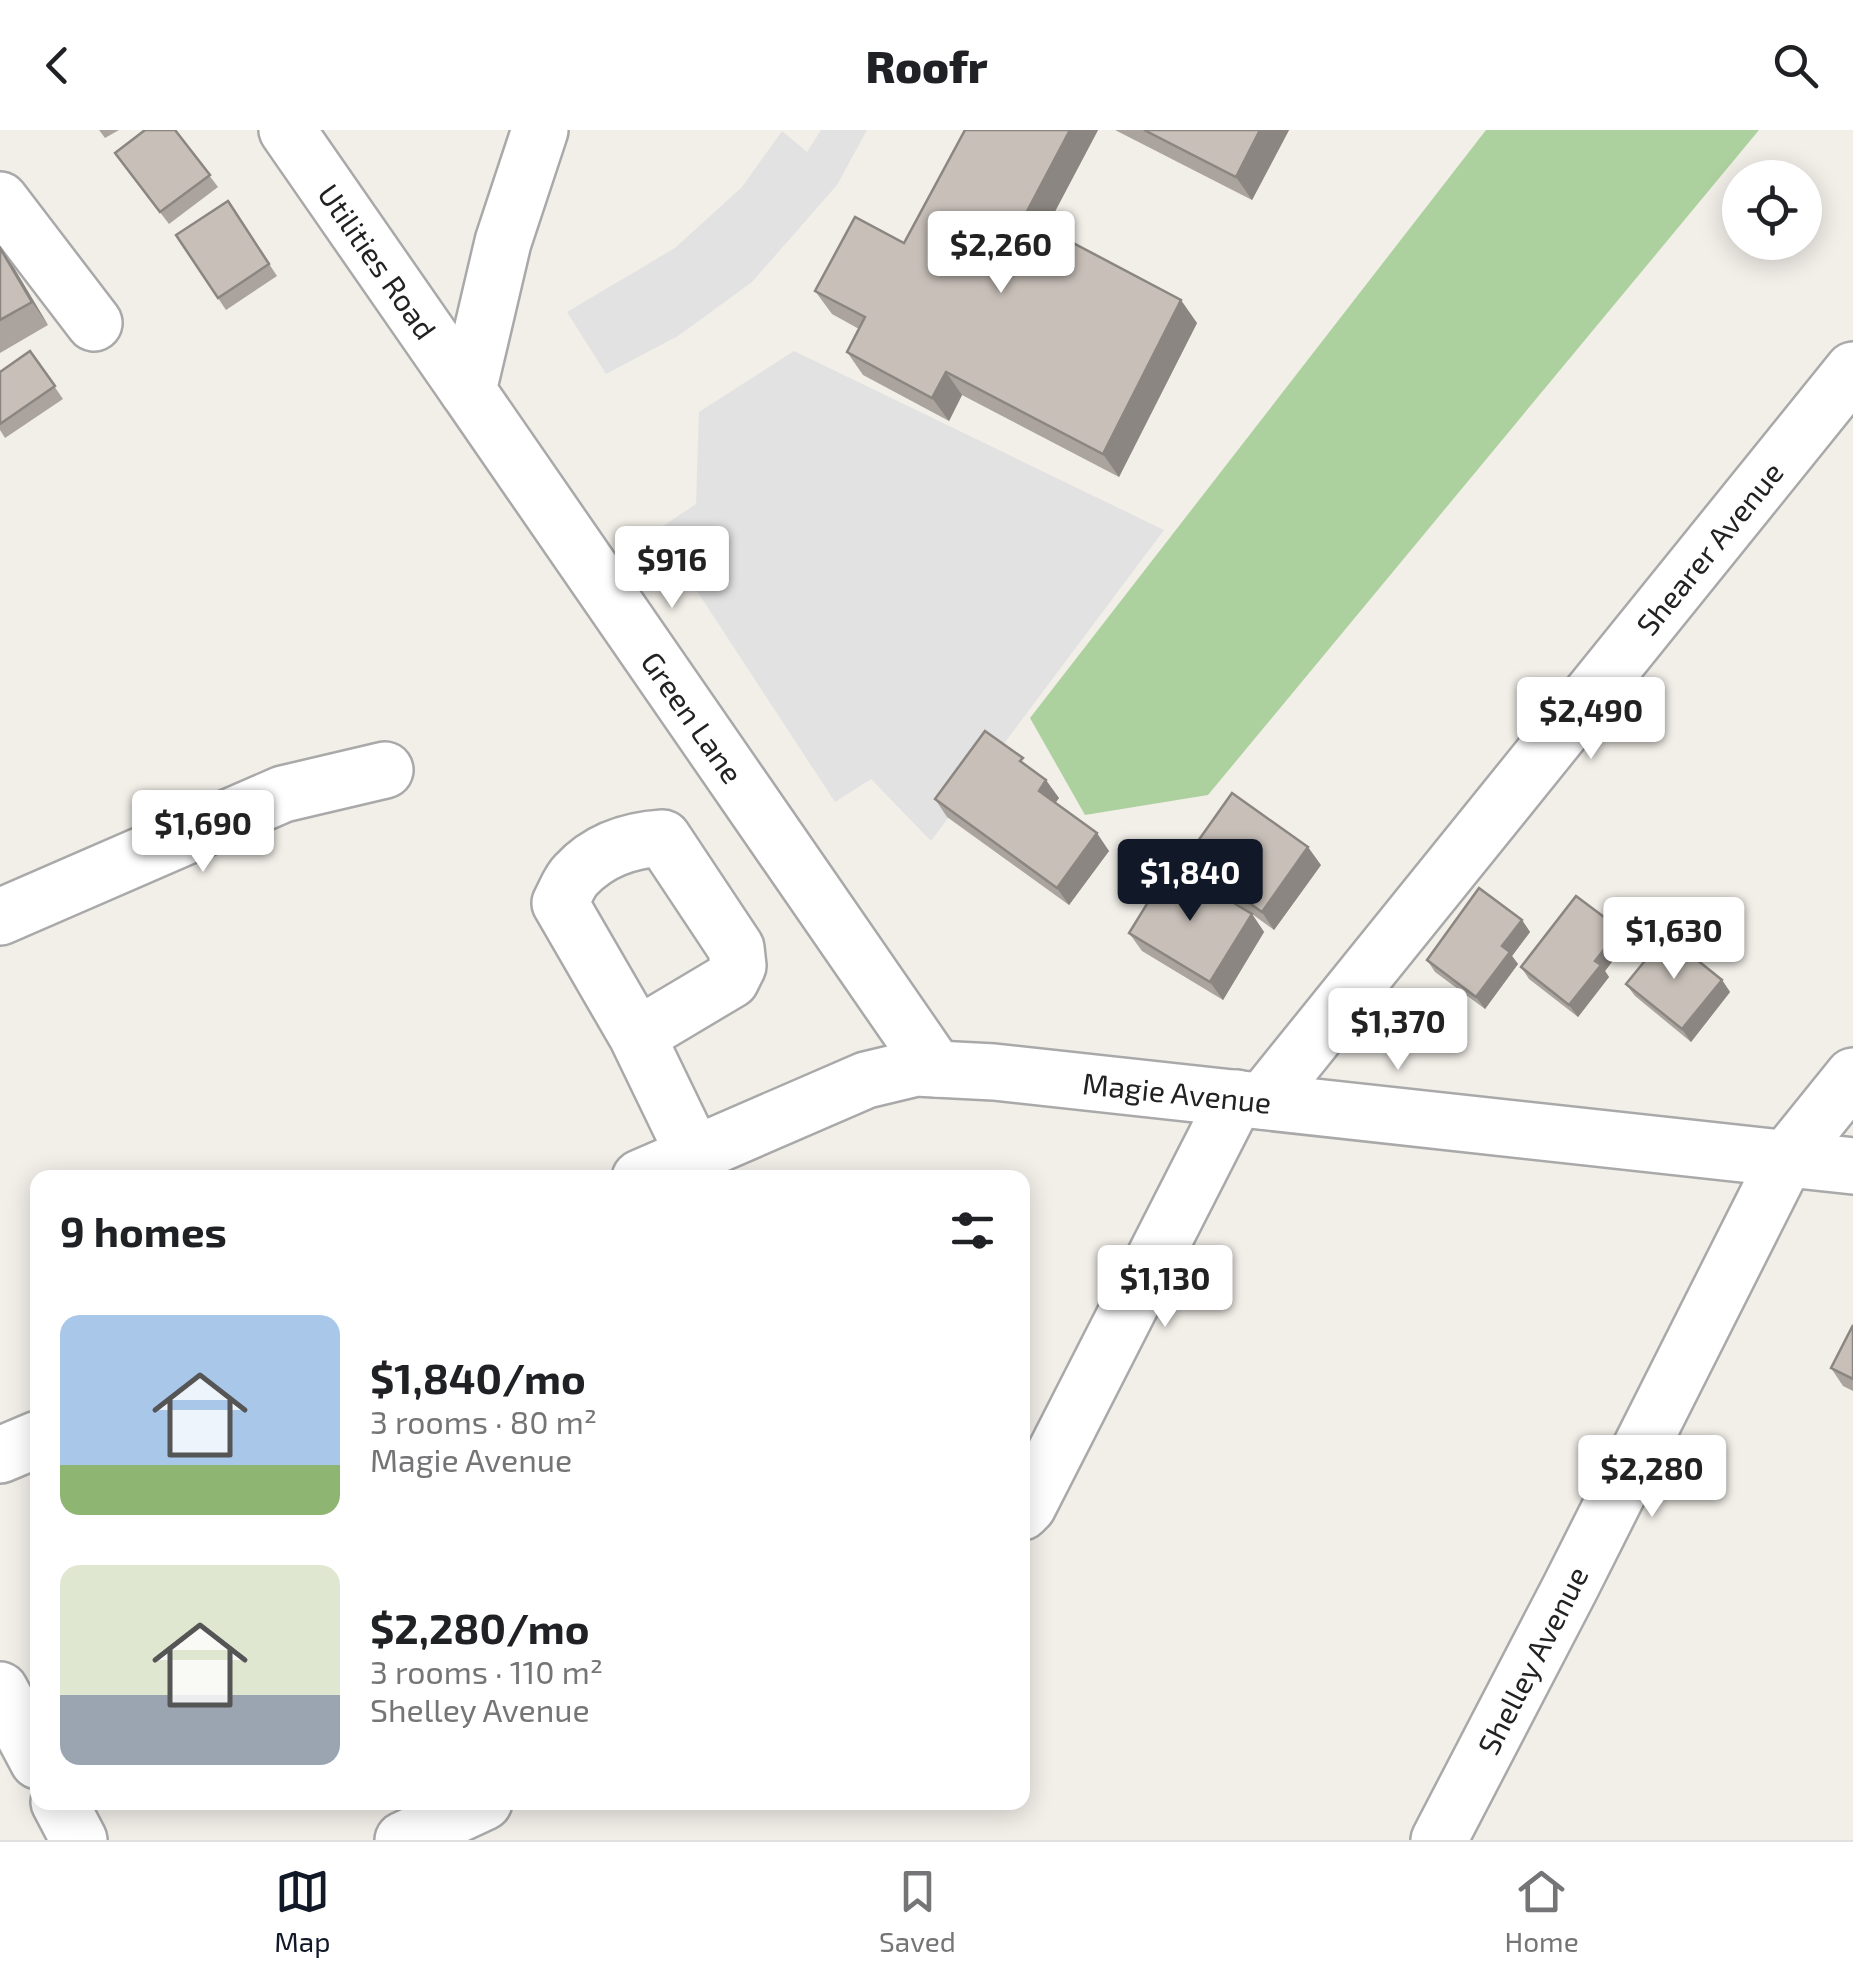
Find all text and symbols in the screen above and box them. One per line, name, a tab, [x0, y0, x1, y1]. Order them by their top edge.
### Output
icon: back	[30, 38, 85, 93]
text: Roofr	[865, 38, 988, 92]
icon: search	[1768, 38, 1823, 93]
map controls	[1722, 160, 1822, 260]
button: locate	[1722, 160, 1822, 260]
street label: Utilities Road	[311, 176, 445, 346]
pin: $2,260	[920, 211, 1082, 296]
text: $2,260	[950, 224, 1052, 262]
street label: Shearer Avenue	[1628, 454, 1790, 642]
pin: $916	[613, 526, 731, 611]
text: $916	[637, 539, 707, 577]
street label: Green Lane	[635, 644, 751, 790]
pin: $2,490	[1510, 677, 1672, 762]
text: $2,490	[1539, 690, 1643, 728]
pin: $1,690	[122, 790, 284, 875]
text: $1,690	[154, 803, 252, 841]
pin: $1,840	[1109, 839, 1271, 924]
text: $1,840	[1140, 852, 1240, 890]
pin: $1,630	[1593, 897, 1755, 982]
text: $1,630	[1625, 910, 1723, 948]
pin: $1,370	[1317, 988, 1479, 1073]
text: $1,370	[1350, 1001, 1446, 1039]
street label: Magie Avenue	[1081, 1064, 1273, 1120]
icon: filters	[945, 1203, 1000, 1258]
text: 9 homes	[60, 1205, 227, 1255]
pin: $1,130	[1084, 1245, 1246, 1330]
text: $1,130	[1120, 1258, 1210, 1296]
text: $1,840/mo	[370, 1352, 586, 1402]
icon: home	[140, 1355, 260, 1475]
text: 3 rooms · 80 m²	[370, 1402, 597, 1440]
pin: $2,280	[1571, 1435, 1733, 1520]
text: Magie Avenue	[370, 1440, 572, 1478]
text: $2,280	[1600, 1448, 1704, 1486]
street label: Shelley Avenue	[1469, 1560, 1595, 1760]
text: $2,280/mo	[370, 1602, 590, 1652]
icon: home	[140, 1605, 260, 1725]
text: 3 rooms · 110 m²	[370, 1652, 603, 1690]
text: Shelley Avenue	[370, 1690, 590, 1728]
tab: Map	[274, 1864, 330, 1958]
tab: Saved	[879, 1864, 956, 1958]
tab: Home	[1505, 1864, 1579, 1958]

